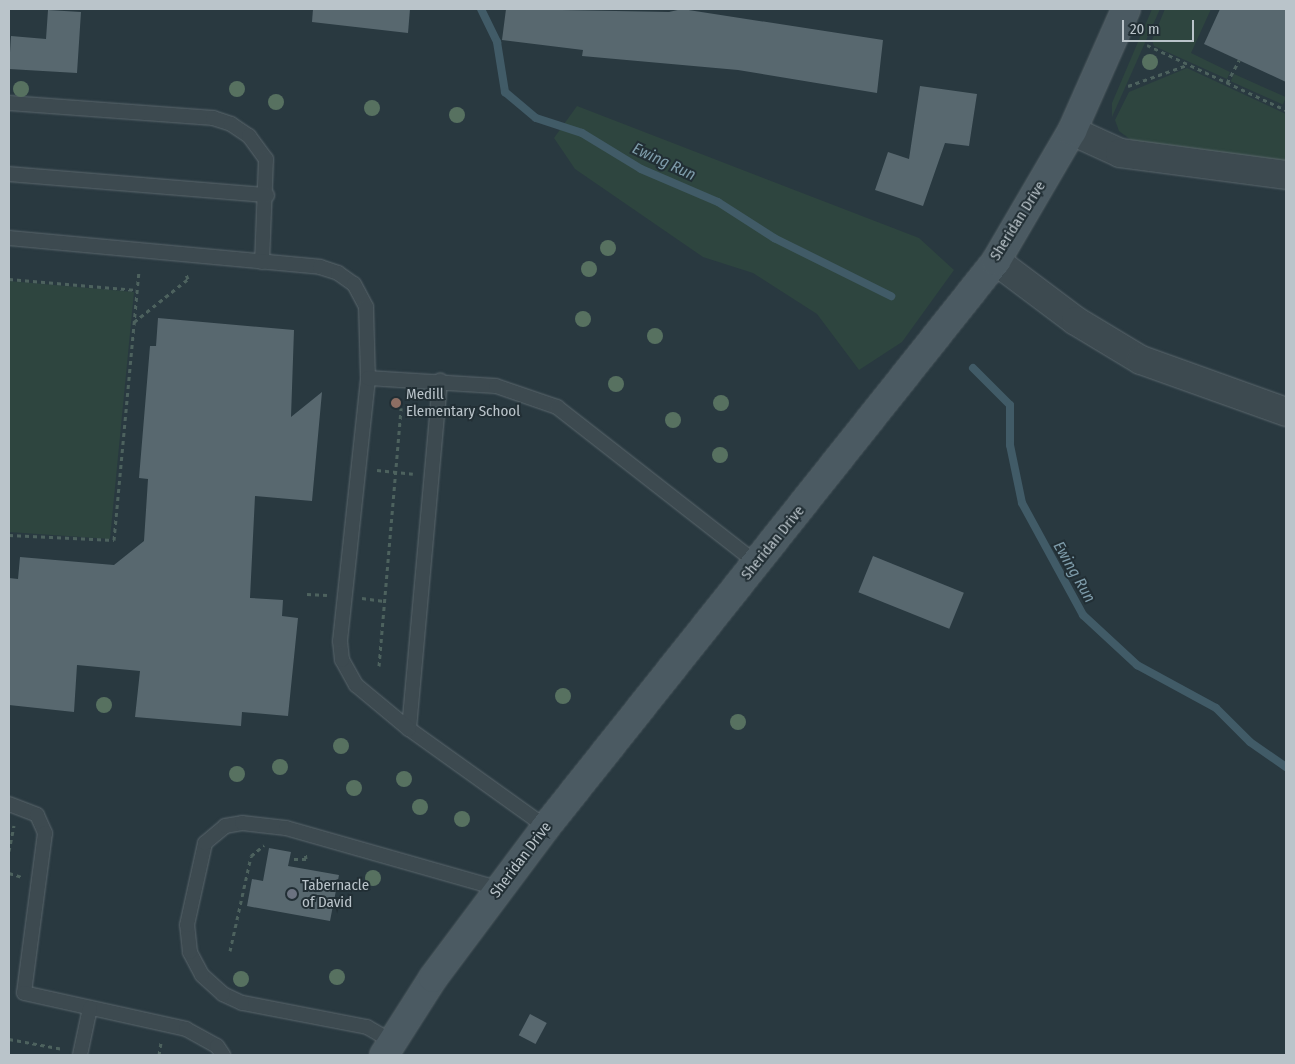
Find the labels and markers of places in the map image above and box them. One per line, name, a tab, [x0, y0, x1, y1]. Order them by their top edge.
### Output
place label: Medill Elementary School	[406, 385, 520, 420]
marker: Medill Elementary School	[390, 397, 402, 409]
place label: Tabernacle of David	[302, 876, 369, 911]
marker: Tabernacle of David	[286, 888, 298, 900]

